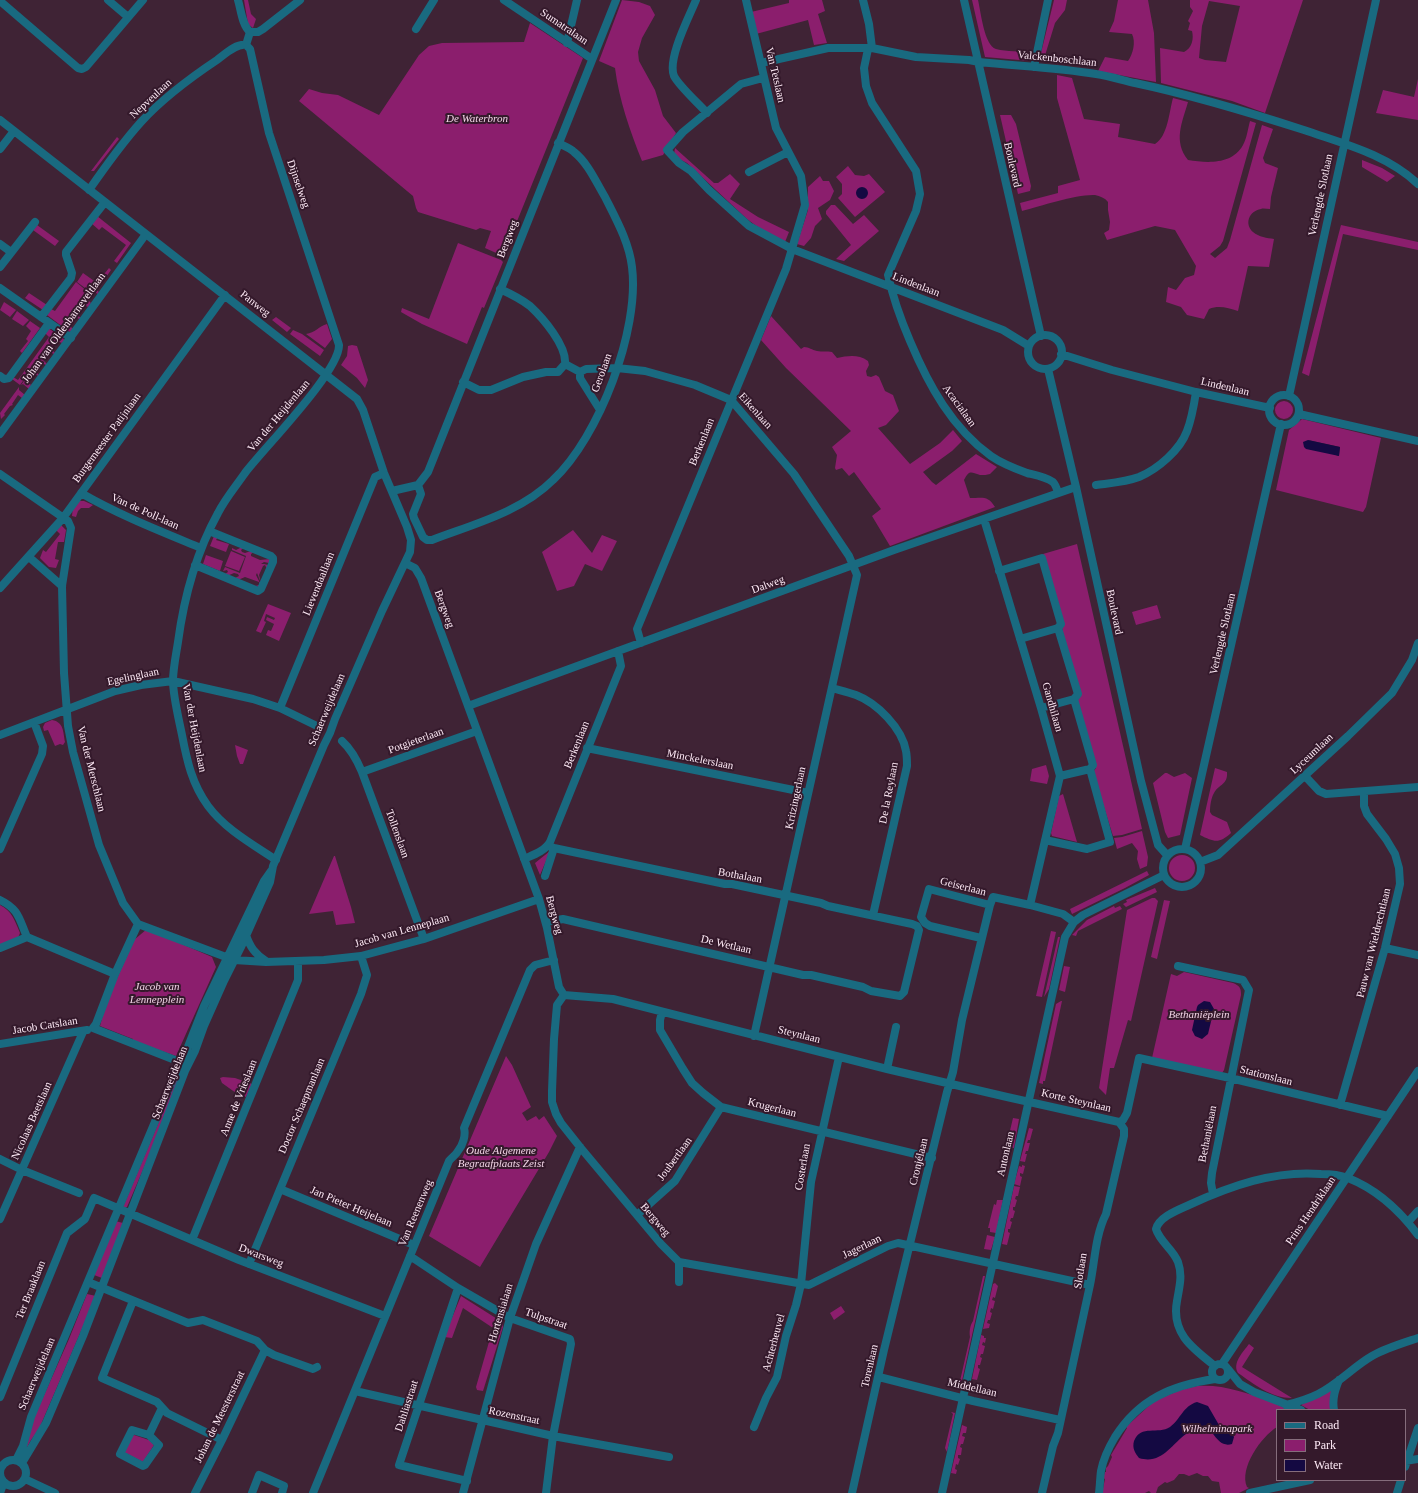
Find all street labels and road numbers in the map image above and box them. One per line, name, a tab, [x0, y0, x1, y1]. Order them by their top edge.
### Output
street label: Sumatralaan	[538, 6, 590, 48]
street label: Van Tetslaan	[762, 46, 788, 104]
street label: Valckenboschlaan	[1017, 48, 1097, 70]
street label: Nepveulaan	[127, 76, 175, 122]
street label: Boulevard	[1000, 141, 1024, 189]
street label: Verlengde Slotlaan	[1306, 153, 1336, 237]
street label: Dijnselweg	[284, 158, 312, 210]
street label: Bergweg	[495, 218, 521, 260]
street label: Johan van Oldenbarneveltlaan	[20, 270, 108, 386]
street label: Lindenlaan	[891, 270, 941, 300]
street label: Panweg	[237, 288, 273, 320]
street label: Gerolaan	[589, 352, 615, 394]
street label: Lindenlaan	[1199, 375, 1251, 399]
street label: Van der Heijdenlaan	[245, 377, 313, 455]
street label: Acacialaan	[939, 382, 979, 430]
street label: Eikenlaan	[735, 390, 775, 432]
street label: Burgemeester Patijnlaan	[70, 391, 144, 485]
street label: Berkenlaan	[686, 416, 718, 468]
street label: Van de Poll-laan	[109, 491, 181, 533]
street label: Lievendaallaan	[300, 550, 338, 618]
street label: Dalweg	[750, 573, 786, 597]
street label: Bergweg	[431, 588, 457, 630]
street label: Boulevard	[1103, 588, 1125, 636]
street label: Verlengde Slotlaan	[1207, 592, 1239, 676]
street label: Egelinglaan	[106, 665, 160, 689]
street label: Schaerweijdelaan	[306, 672, 348, 748]
street label: Gandhilaan	[1039, 681, 1065, 733]
street label: Van der Heijdenlaan	[179, 683, 209, 773]
street label: Berkenlaan	[561, 719, 593, 771]
street label: Van der Merschlaan	[74, 725, 108, 813]
street label: Potgieterlaan	[386, 725, 446, 757]
street label: Lyceumlaan	[1288, 731, 1336, 777]
street label: Minckelerslaan	[665, 747, 735, 773]
street label: De la Reylaan	[877, 761, 901, 825]
street label: Kritzingerlaan	[783, 766, 809, 830]
street label: Tollenslaan	[382, 808, 412, 860]
street label: Bothalaan	[717, 866, 763, 886]
street label: Geiserlaan	[939, 875, 987, 899]
street label: Pauw van Wieldrechtlaan	[1354, 887, 1394, 999]
street label: Bergweg	[543, 894, 565, 936]
street label: Jacob van Lenneplaan	[353, 911, 451, 951]
street label: De Wetlaan	[700, 933, 752, 957]
street label: Jacob Catslaan	[12, 1014, 78, 1038]
street label: Steynlaan	[776, 1023, 822, 1047]
street label: Schaerweijdelaan	[149, 1045, 191, 1121]
street label: Doctor Schaepmanlaan	[276, 1056, 328, 1156]
street label: Anne de Vrieslaan	[218, 1058, 260, 1138]
street label: Stationslaan	[1238, 1063, 1294, 1089]
street label: Nicolaas Beetslaan	[9, 1080, 55, 1162]
street label: Korte Steynlaan	[1040, 1087, 1112, 1115]
street label: Krugerlaan	[746, 1096, 798, 1120]
street label: Bethaniëlaan	[1196, 1105, 1220, 1163]
street label: Antonlaan	[994, 1130, 1018, 1178]
street label: Joubertlaan	[655, 1135, 695, 1183]
street label: Cronjélaan	[907, 1137, 931, 1187]
street label: Costerlaan	[792, 1143, 814, 1191]
street label: Prins Hendriklaan	[1283, 1174, 1339, 1248]
street label: Van Reenenweg	[396, 1178, 436, 1248]
street label: Jan Pieter Heijelaan	[308, 1184, 394, 1230]
street label: Bergweg	[637, 1201, 673, 1239]
street label: Jagerlaan	[840, 1232, 884, 1262]
street label: Dwarsweg	[237, 1241, 285, 1271]
street label: Slotlaan	[1072, 1252, 1090, 1290]
street label: Ter Braaklaan	[13, 1259, 49, 1321]
street label: Hortensialaan	[486, 1282, 516, 1344]
street label: Tulpstraat	[523, 1306, 569, 1332]
street label: Achterheuvel	[760, 1313, 788, 1373]
street label: Schaerweijdelaan	[16, 1336, 58, 1412]
street label: Torenlaan	[859, 1343, 881, 1389]
street label: Johan de Meesterstraat	[192, 1369, 248, 1465]
street label: Middellaan	[946, 1376, 998, 1400]
street label: Dahliastraat	[393, 1379, 421, 1433]
street label: Rozenstraat	[487, 1404, 541, 1428]

